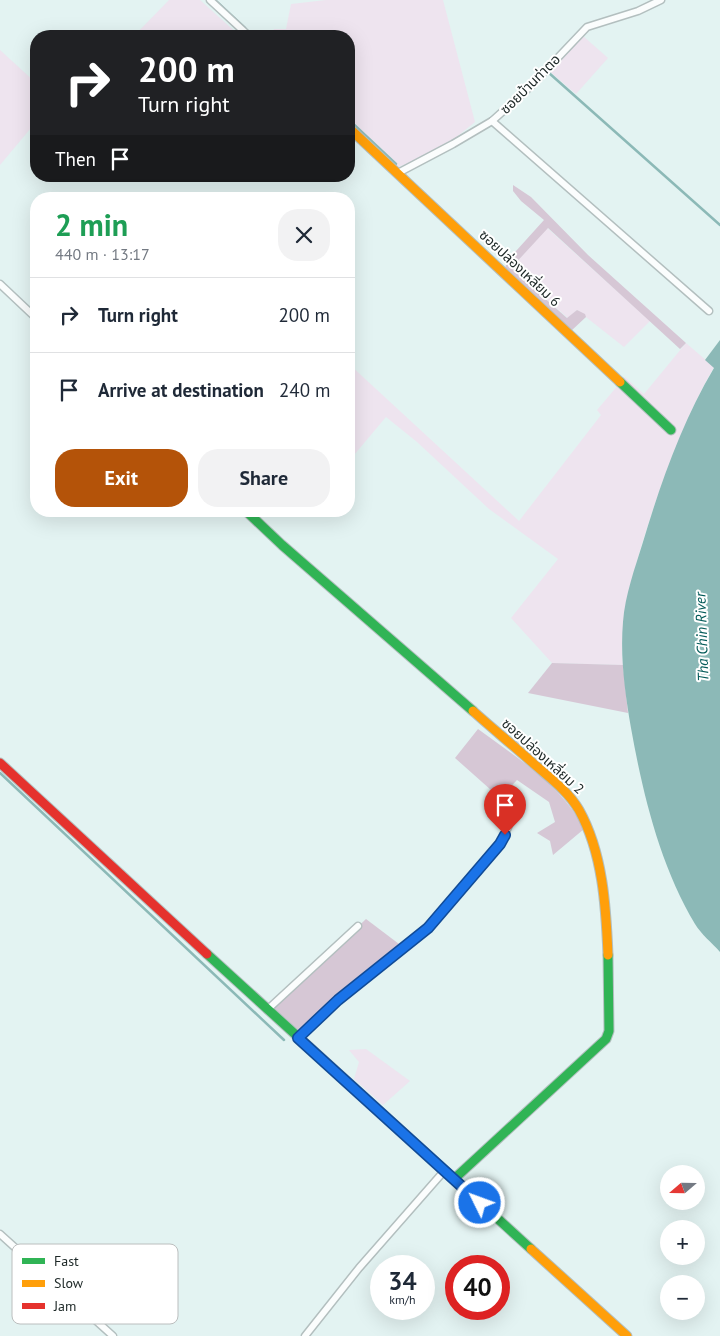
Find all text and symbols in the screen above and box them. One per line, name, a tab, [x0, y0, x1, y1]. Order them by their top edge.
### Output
text: 200 m	[138, 46, 235, 92]
icon: right	[55, 50, 120, 115]
street label: ซอยบ้านท่าตอ	[496, 50, 564, 118]
text: Turn right	[138, 90, 230, 118]
icon: arrive	[106, 145, 134, 173]
text: Then	[55, 147, 96, 171]
text: 2 min	[55, 205, 128, 244]
button: close	[278, 209, 330, 261]
street label: ซอยปล่องเหลี่ยม 6	[476, 225, 565, 310]
text: 440 m · 13:17	[55, 244, 150, 264]
icon: right	[55, 301, 83, 329]
text: Turn right	[98, 303, 178, 327]
text: 200 m	[278, 303, 330, 327]
icon: arrive	[55, 376, 83, 404]
text: Arrive at destination	[98, 378, 264, 402]
text: 240 m	[279, 378, 331, 402]
button: Exit	[55, 449, 188, 507]
button: Share	[198, 449, 330, 507]
water label: Tha Chin River	[690, 591, 713, 682]
street label: ซอยปล่องเหลี่ยม 2	[498, 714, 589, 798]
pin	[484, 784, 526, 835]
icon: arrive	[491, 791, 519, 819]
north arrow	[660, 1165, 705, 1210]
map controls	[660, 1165, 705, 1320]
position arrow	[453, 1176, 505, 1228]
button: +	[660, 1220, 705, 1265]
legend	[12, 1244, 178, 1324]
text: Fast	[54, 1252, 79, 1270]
speed limit sign: 40	[445, 1255, 510, 1320]
text: 34	[388, 1265, 417, 1297]
text: Slow	[54, 1274, 84, 1292]
button: −	[660, 1275, 705, 1320]
text: km/h	[389, 1292, 416, 1307]
text: Jam	[53, 1297, 76, 1315]

